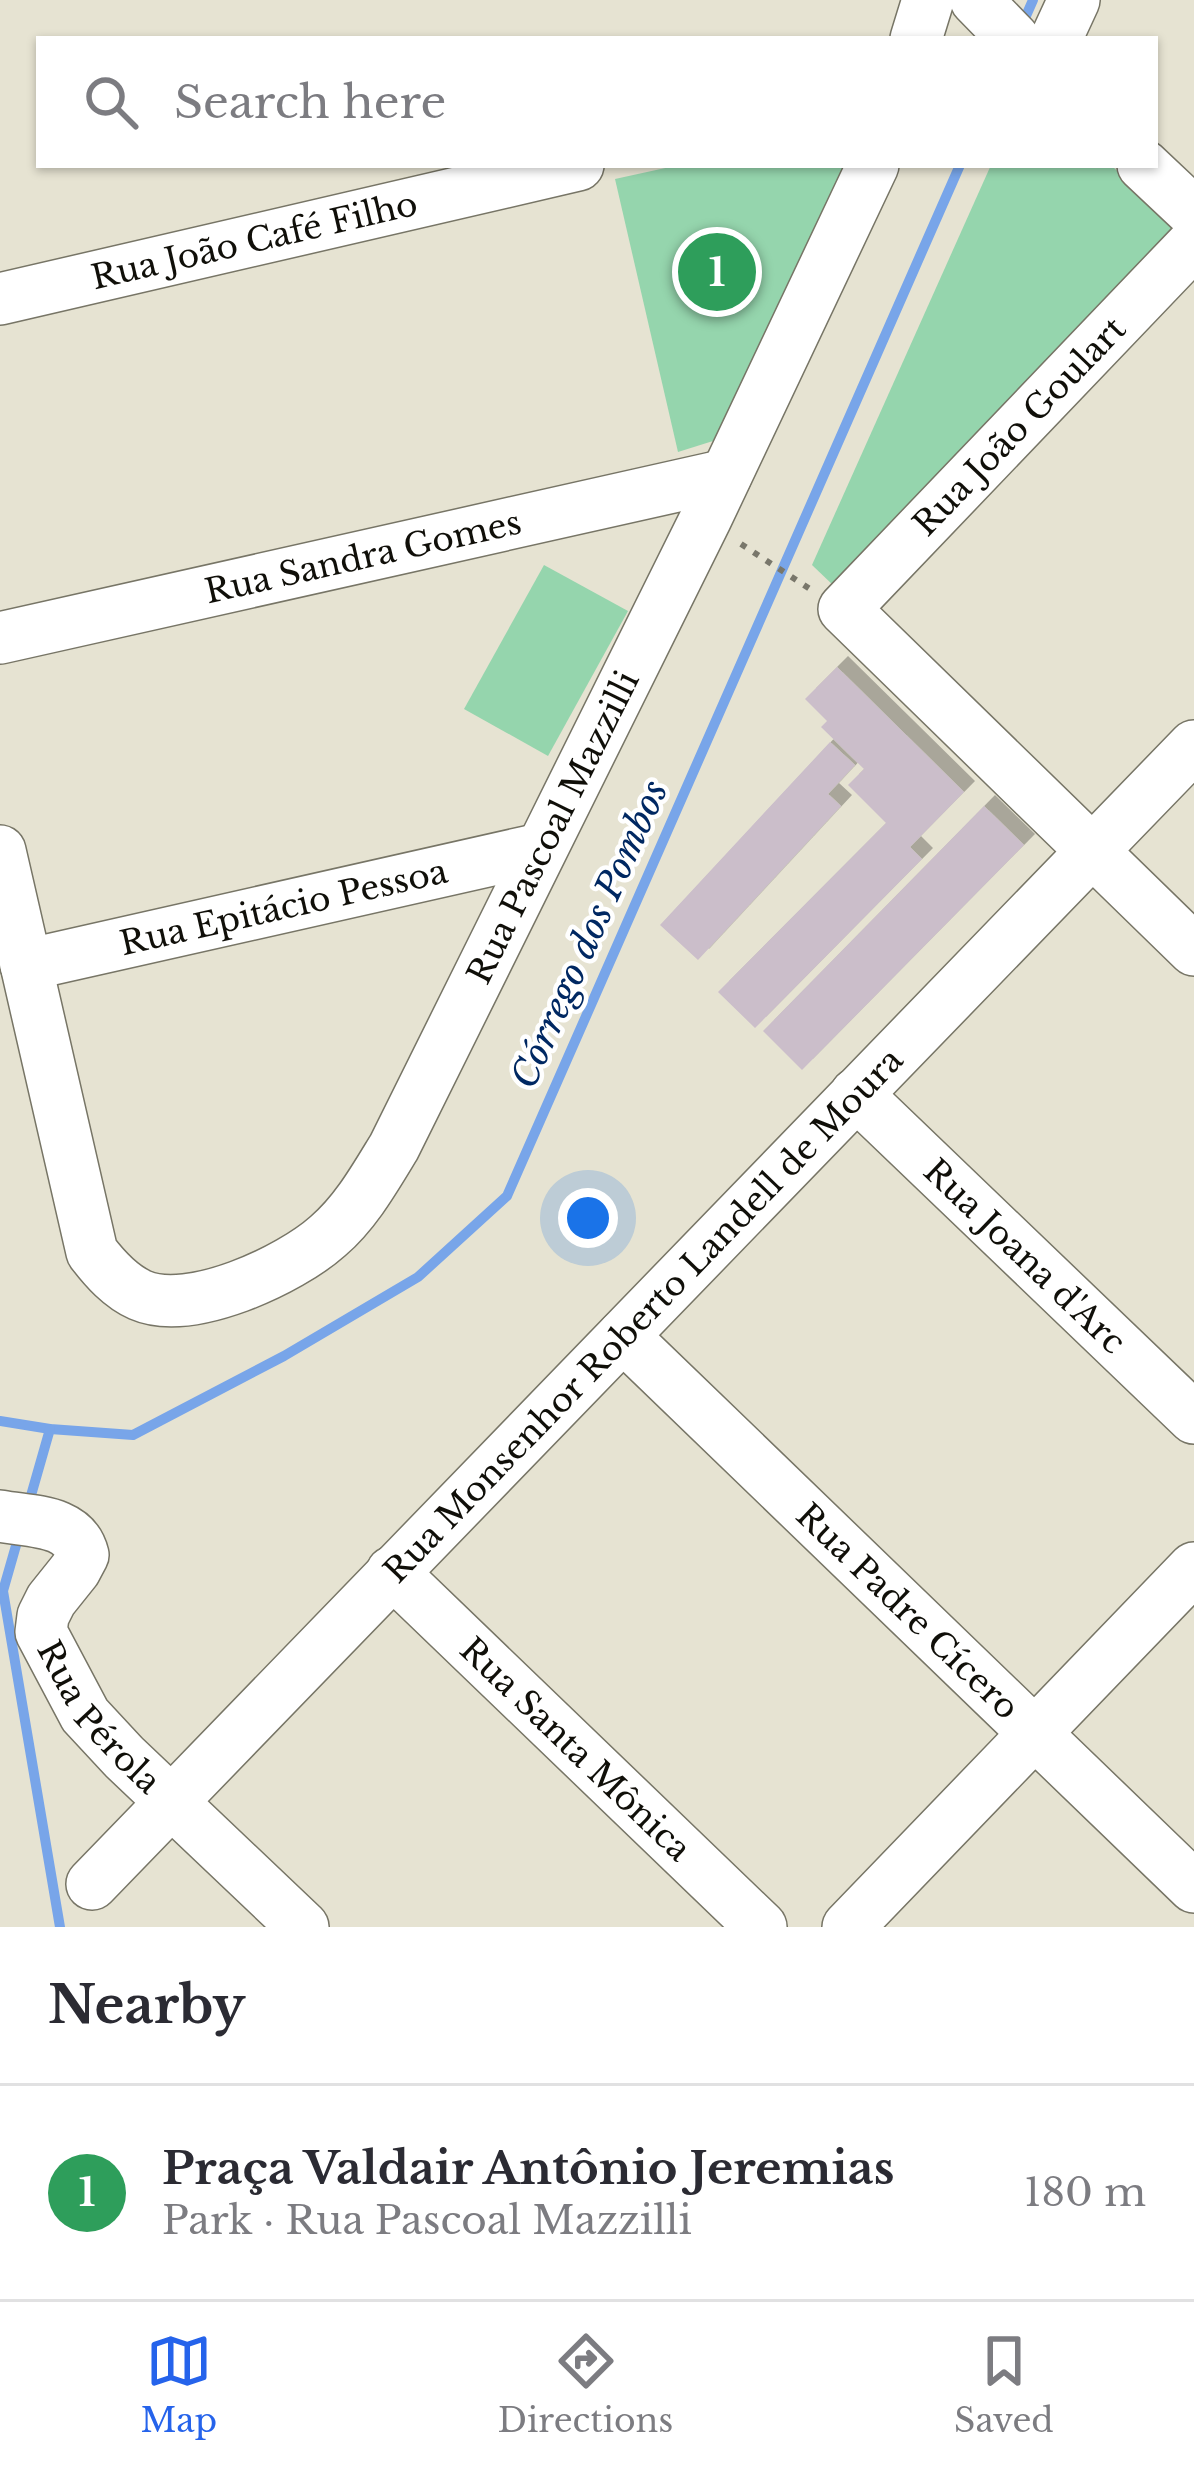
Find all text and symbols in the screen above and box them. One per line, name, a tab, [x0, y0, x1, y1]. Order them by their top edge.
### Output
search box	[36, 36, 1158, 168]
icon: search	[78, 69, 144, 135]
text: Search here	[174, 74, 446, 130]
street label: Rua João Café Filho	[87, 183, 421, 298]
pin: 1	[678, 227, 756, 317]
street label: Rua João Goulart	[905, 308, 1135, 544]
street label: Rua Sandra Gomes	[201, 502, 525, 612]
street label: Rua Pascoal Mazzilli	[458, 664, 648, 991]
water label: Córrego dos Pombos	[501, 773, 678, 1095]
street label: Rua Epitácio Pessoa	[116, 850, 452, 964]
street label: Rua Monsenhor Roberto Landell de Moura	[375, 1039, 912, 1591]
street label: Rua Joana d'Arc	[915, 1150, 1134, 1362]
your location	[558, 1188, 618, 1248]
street label: Rua Padre Cícero	[788, 1495, 1027, 1728]
street label: Rua Santa Mônica	[451, 1629, 700, 1870]
street label: Rua Pérola	[28, 1634, 170, 1803]
text: Nearby	[48, 1974, 245, 2037]
text: Praça Valdair Antônio Jeremias	[162, 2140, 895, 2196]
text: 1	[78, 2168, 96, 2217]
text: 180 m	[1024, 2168, 1146, 2217]
text: Park · Rua Pascoal Mazzilli	[162, 2196, 692, 2245]
tab: Map	[140, 2328, 217, 2441]
tab: Directions	[498, 2328, 673, 2441]
tab: Saved	[954, 2328, 1054, 2441]

